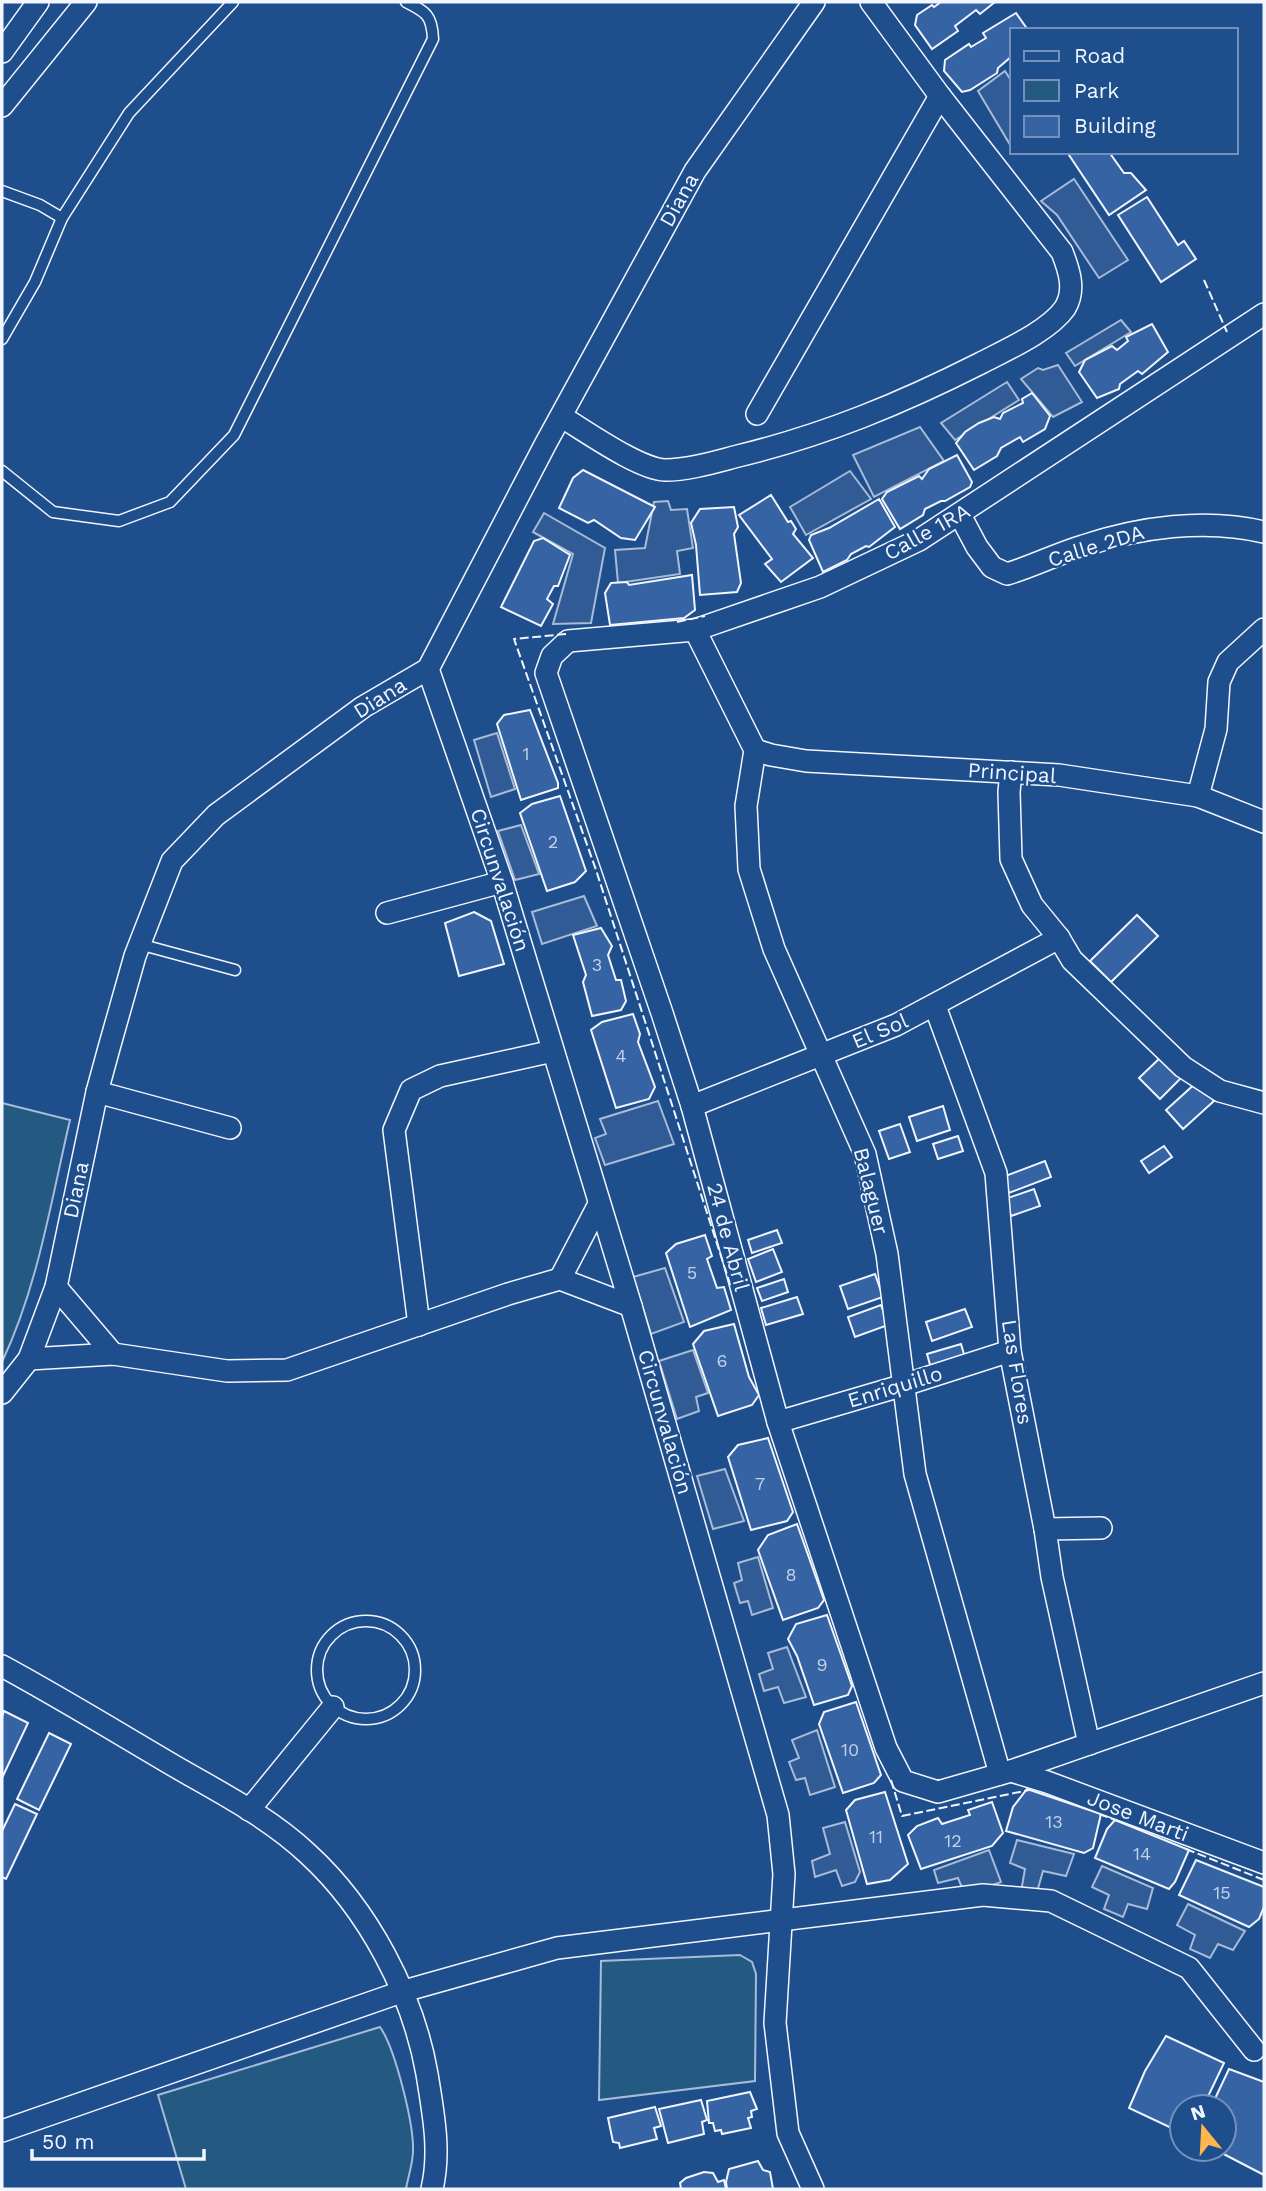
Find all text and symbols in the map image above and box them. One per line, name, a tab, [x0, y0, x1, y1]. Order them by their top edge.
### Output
legend	[1010, 28, 1238, 154]
text: Road	[1074, 43, 1125, 68]
text: Park	[1074, 78, 1119, 103]
text: Building	[1074, 113, 1156, 138]
street label: Diana	[654, 169, 703, 231]
street label: Calle 1RA	[880, 498, 974, 565]
street label: Calle 2DA	[1045, 519, 1147, 572]
street label: Diana	[349, 672, 411, 723]
house number: 1	[522, 743, 530, 764]
street label: Principal	[967, 757, 1058, 788]
street label: Circunvalación	[465, 805, 535, 955]
house number: 2	[548, 831, 558, 852]
house number: 3	[592, 954, 602, 975]
street label: El Sol	[848, 1007, 912, 1054]
house number: 4	[616, 1045, 627, 1066]
street label: Balaguer	[849, 1145, 894, 1237]
street label: Diana	[57, 1159, 94, 1221]
street label: 24 de Abril	[702, 1180, 755, 1294]
house number: 5	[687, 1262, 697, 1283]
street label: Las Flores	[997, 1318, 1038, 1426]
street label: Circunvalación	[633, 1347, 698, 1497]
house number: 6	[717, 1350, 727, 1371]
street label: Enriquillo	[844, 1360, 945, 1413]
house number: 7	[755, 1473, 765, 1494]
house number: 8	[785, 1564, 797, 1585]
house number: 9	[816, 1654, 828, 1675]
house number: 10	[841, 1739, 859, 1760]
street label: Jose Marti	[1084, 1785, 1192, 1846]
house number: 13	[1045, 1811, 1063, 1832]
house number: 11	[869, 1826, 883, 1847]
house number: 12	[944, 1830, 962, 1851]
house number: 14	[1133, 1843, 1151, 1864]
house number: 15	[1213, 1882, 1231, 1903]
north arrow	[1168, 2093, 1238, 2163]
text: N	[1188, 2099, 1208, 2125]
scale bar	[32, 2118, 203, 2162]
text: 50 m	[42, 2129, 94, 2154]

